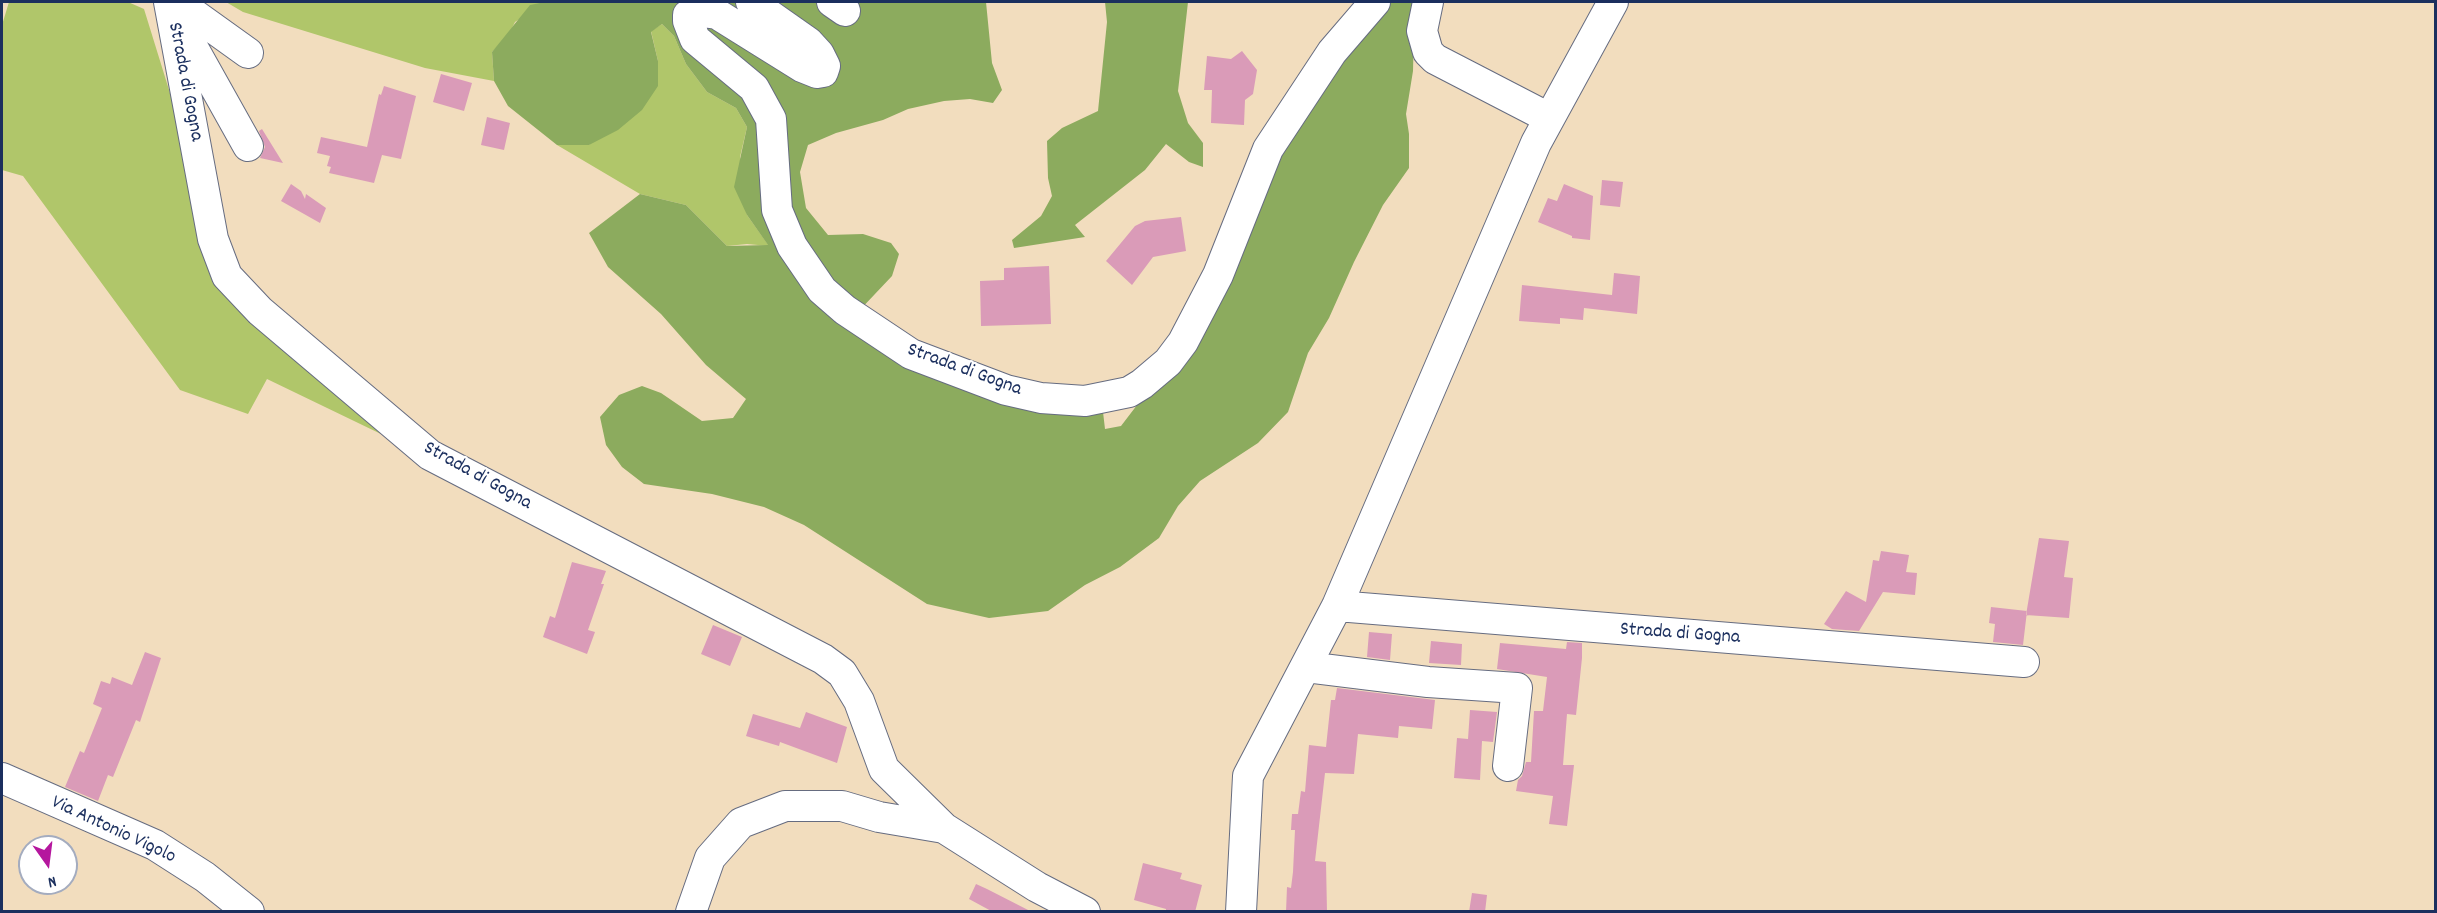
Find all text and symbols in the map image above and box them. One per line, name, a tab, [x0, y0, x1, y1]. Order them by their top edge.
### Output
street label: Strada di Gogna	[161, 21, 207, 143]
street label: Strada di Gogna	[903, 339, 1025, 403]
street label: Strada di Gogna	[419, 437, 535, 517]
street label: Strada di Gogna	[1619, 619, 1741, 651]
street label: Via Antonio Vigolo	[47, 792, 179, 870]
north arrow	[18, 835, 78, 895]
text: N	[45, 869, 59, 893]

